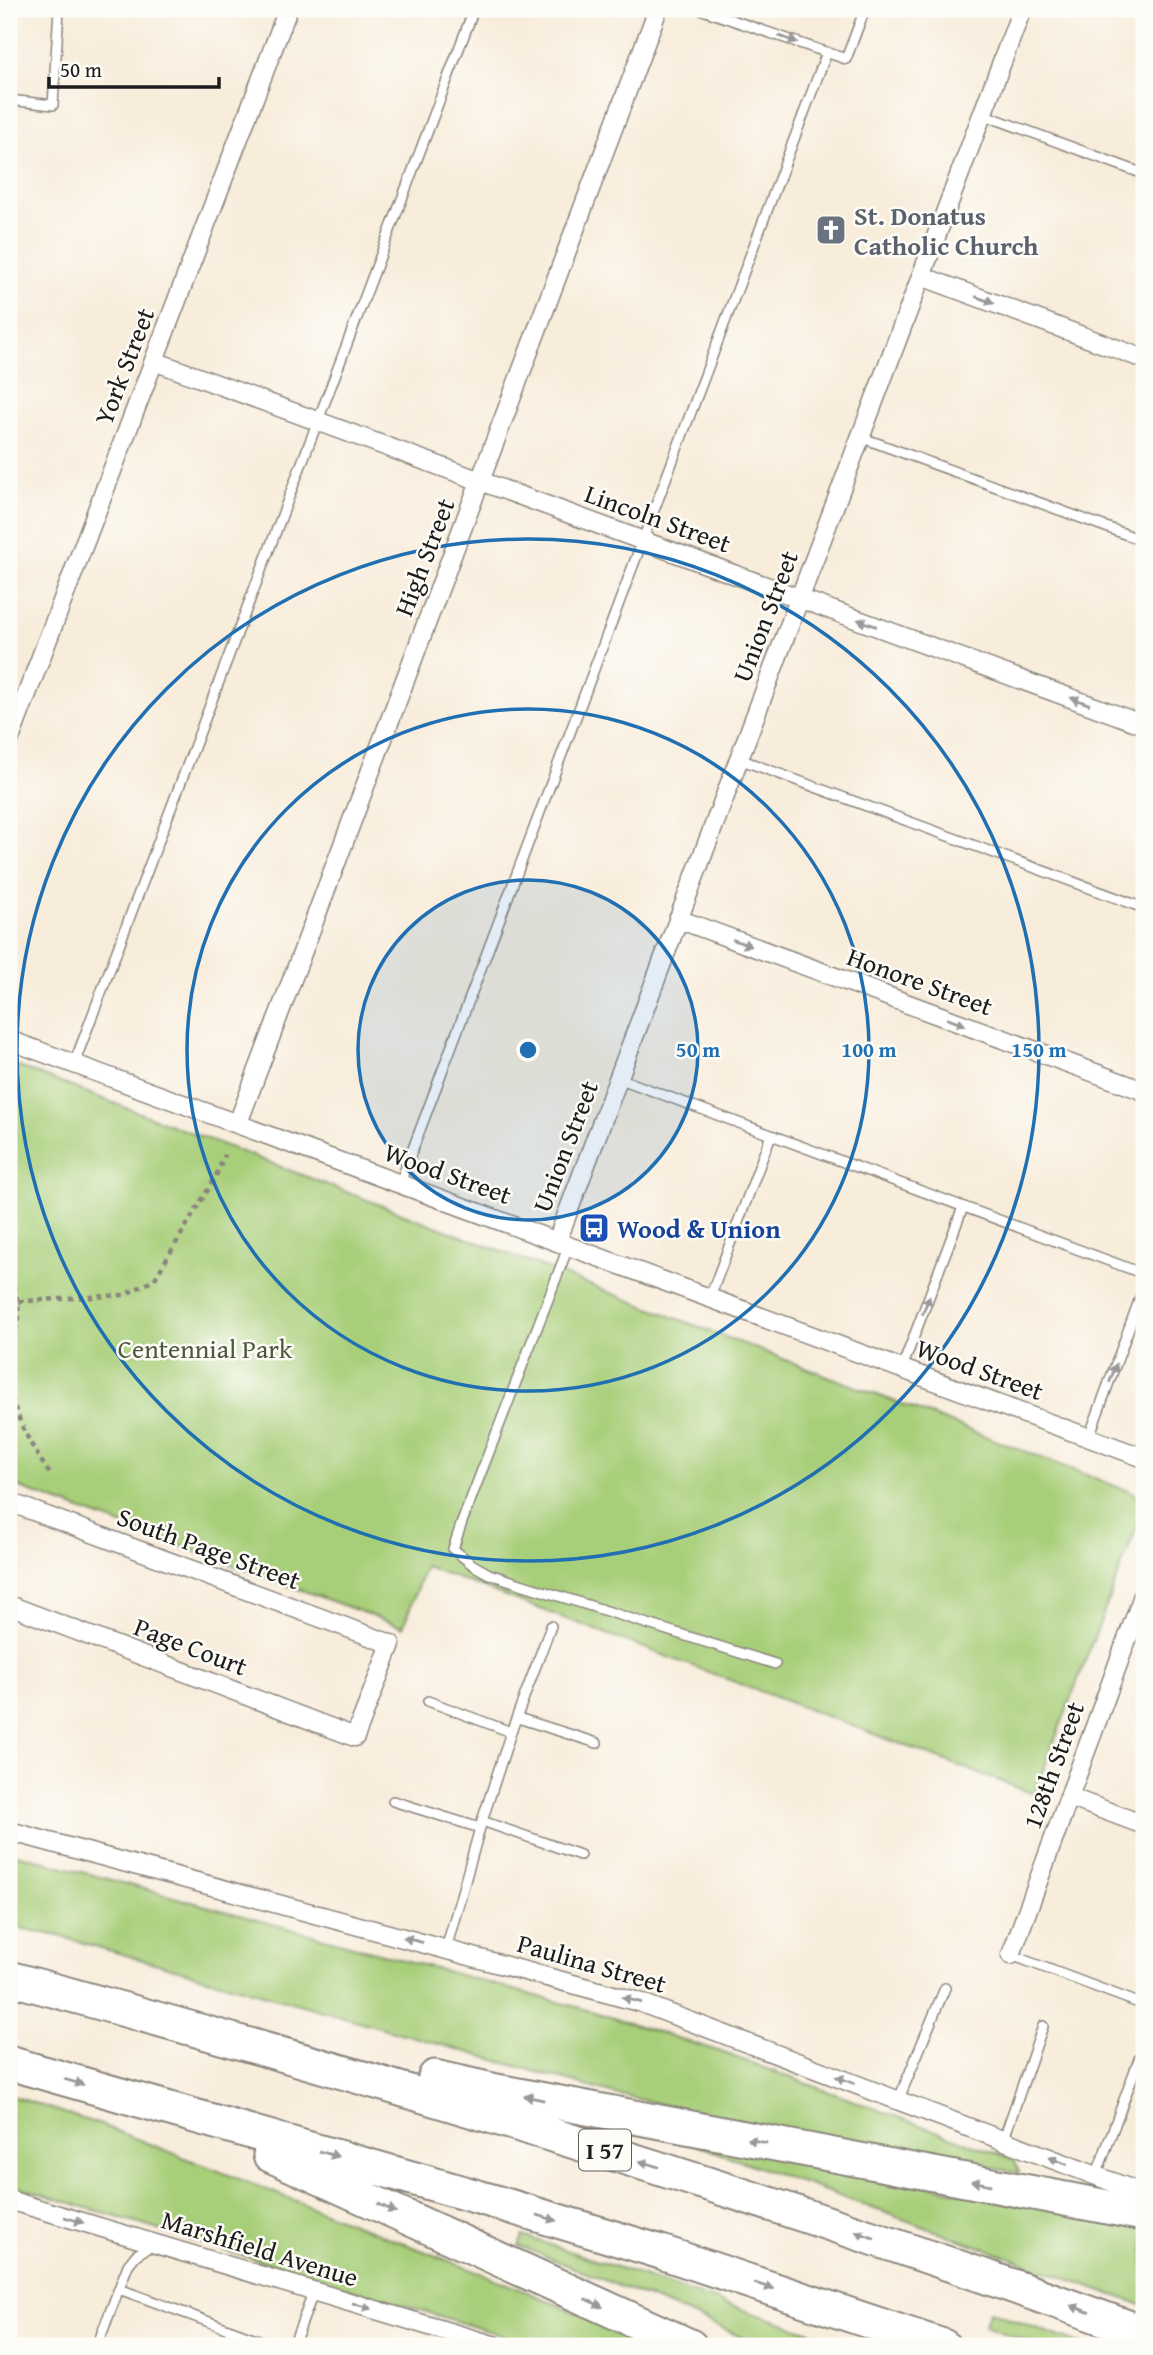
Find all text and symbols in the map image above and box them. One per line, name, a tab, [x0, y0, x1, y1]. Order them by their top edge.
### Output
one-way arrow	[777, 34, 798, 45]
scale bar	[49, 46, 219, 90]
text: 50 m	[60, 54, 102, 85]
place label: St. Donatus Catholic Church	[854, 196, 1039, 265]
church icon: St. Donatus Catholic Church	[814, 213, 848, 247]
one-way arrow	[975, 294, 996, 305]
street label: York Street	[84, 302, 164, 430]
street label: Lincoln Street	[580, 474, 736, 562]
street label: High Street	[384, 492, 464, 622]
street label: Union Street	[722, 544, 808, 688]
one-way arrow	[856, 617, 877, 628]
one-way arrow	[1070, 695, 1091, 706]
one-way arrow	[732, 937, 753, 948]
street label: Honore Street	[842, 937, 998, 1025]
one-way arrow	[945, 1016, 966, 1027]
text: 50 m	[676, 1034, 720, 1065]
text: 100 m	[841, 1034, 897, 1065]
text: 150 m	[1011, 1034, 1067, 1065]
centre of rings	[516, 1038, 540, 1062]
street label: Union Street	[522, 1074, 608, 1218]
street label: Wood Street	[379, 1132, 517, 1214]
place label: Wood & Union	[617, 1209, 781, 1248]
bus stop icon: Wood & Union	[577, 1211, 611, 1245]
one-way arrow	[921, 1294, 932, 1315]
street label: Wood Street	[911, 1328, 1049, 1410]
park label: Centennial Park	[118, 1329, 293, 1368]
one-way arrow	[1107, 1363, 1118, 1384]
street label: South Page Street	[112, 1497, 306, 1599]
street label: Page Court	[129, 1607, 253, 1685]
street label: 128th Street	[1012, 1696, 1094, 1834]
street label: Paulina Street	[513, 1923, 671, 2003]
one-way arrow	[401, 1934, 423, 1945]
one-way arrow	[621, 1994, 642, 2004]
one-way arrow	[834, 2075, 855, 2086]
one-way arrow	[64, 2077, 86, 2088]
one-way arrow	[523, 2093, 545, 2104]
road number: I 57	[579, 2130, 631, 2171]
one-way arrow	[746, 2135, 768, 2146]
one-way arrow	[318, 2149, 340, 2160]
one-way arrow	[1047, 2155, 1068, 2166]
one-way arrow	[638, 2158, 659, 2169]
one-way arrow	[970, 2178, 992, 2189]
street label: Marshfield Avenue	[157, 2200, 363, 2296]
one-way arrow	[377, 2202, 397, 2214]
one-way arrow	[537, 2213, 558, 2223]
one-way arrow	[64, 2215, 85, 2225]
one-way arrow	[855, 2229, 876, 2240]
one-way arrow	[754, 2282, 775, 2292]
one-way arrow	[584, 2297, 604, 2308]
one-way arrow	[352, 2301, 373, 2311]
one-way arrow	[1070, 2304, 1091, 2315]

